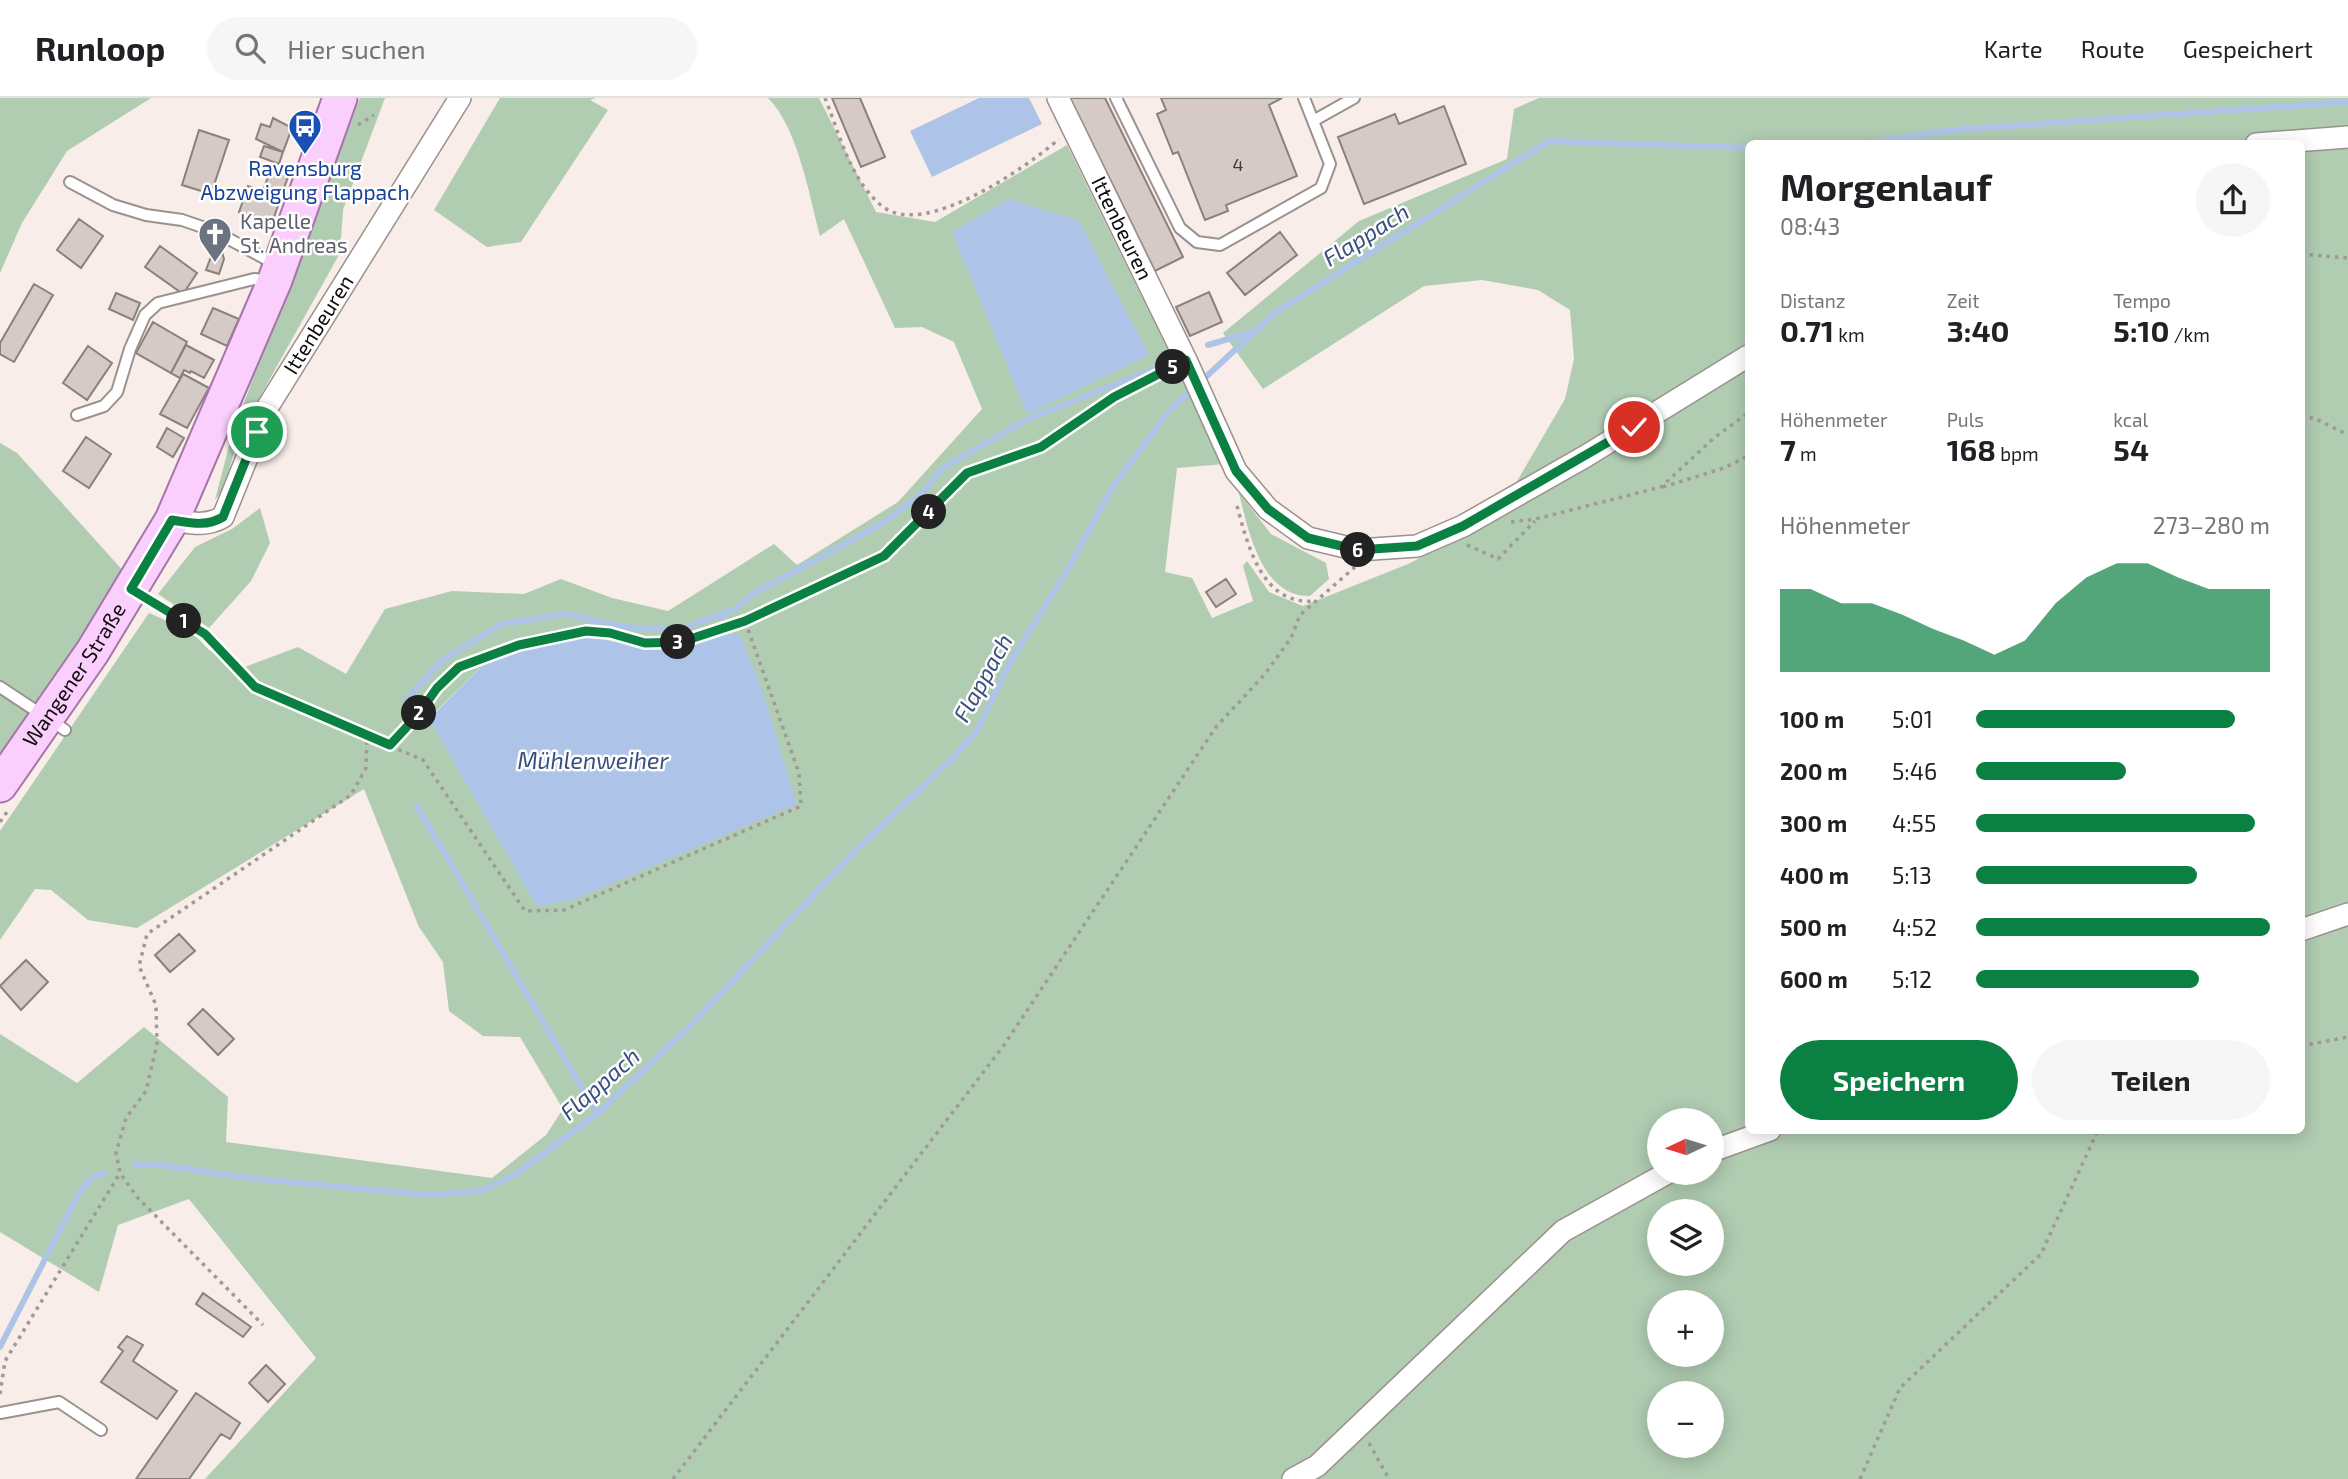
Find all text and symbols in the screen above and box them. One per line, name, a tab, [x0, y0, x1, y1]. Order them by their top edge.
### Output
search box	[207, 17, 697, 80]
text: Runloop	[35, 28, 165, 68]
icon: search	[231, 29, 269, 67]
text: Hier suchen	[287, 33, 426, 64]
text: Karte	[1984, 34, 2043, 63]
text: Route	[2081, 34, 2145, 63]
text: Gespeichert	[2183, 34, 2313, 63]
bus stop icon: Ravensburg Abzweigung Flappach	[286, 107, 324, 156]
house number: 4	[1232, 153, 1244, 175]
place label: Ravensburg Abzweigung Flappach	[200, 155, 410, 204]
text: Morgenlauf	[1780, 163, 1992, 209]
button: share	[2196, 163, 2270, 237]
street label: Ittenbeuren	[1087, 172, 1159, 283]
water label: Flappach	[1317, 197, 1414, 272]
place label: Kapelle St. Andreas	[240, 208, 348, 257]
text: 08:43	[1780, 212, 1840, 240]
church icon: Kapelle St. Andreas	[196, 215, 234, 264]
street label: Ittenbeuren	[277, 270, 358, 378]
text: Distanz	[1780, 289, 1845, 312]
text: Zeit	[1947, 289, 1980, 312]
text: Tempo	[2113, 289, 2171, 312]
text: 0.71	[1780, 312, 1834, 348]
text: 3:40	[1947, 312, 2009, 348]
text: 5:10	[2113, 312, 2170, 348]
text: km	[1834, 323, 1865, 346]
text: /km	[2170, 323, 2210, 346]
pin: 5	[1156, 350, 1190, 384]
text: 5	[1167, 355, 1178, 378]
pin	[1604, 397, 1664, 457]
pin	[227, 402, 287, 462]
icon: check	[1615, 408, 1653, 446]
text: Höhenmeter	[1780, 408, 1888, 431]
text: Puls	[1947, 408, 1984, 431]
text: kcal	[2113, 408, 2148, 431]
icon: arrive	[238, 413, 276, 451]
text: 7	[1780, 431, 1796, 467]
text: 168	[1947, 431, 1996, 467]
text: 54	[2113, 431, 2149, 467]
text: m	[1796, 442, 1817, 465]
text: bpm	[1996, 442, 2039, 465]
pin: 4	[912, 494, 946, 530]
text: 4	[922, 500, 935, 523]
text: Höhenmeter	[1780, 511, 1910, 539]
text: 273–280 m	[2153, 511, 2270, 539]
pin: 6	[1340, 532, 1376, 568]
text: 6	[1352, 538, 1363, 561]
street label: Wangener Straße	[17, 598, 130, 751]
pin: 1	[166, 603, 202, 638]
text: 1	[179, 609, 188, 632]
pin: 3	[660, 624, 696, 660]
water label: Flappach	[947, 629, 1018, 726]
text: 3	[672, 630, 683, 653]
pin: 2	[402, 696, 436, 730]
text: 2	[413, 701, 424, 724]
text: 100 m	[1780, 705, 1844, 733]
text: 5:01	[1892, 705, 1933, 733]
water label: Mühlenweiher	[517, 746, 669, 774]
text: 200 m	[1780, 757, 1848, 785]
text: 5:46	[1892, 757, 1937, 785]
text: 300 m	[1780, 809, 1847, 837]
text: 4:55	[1892, 809, 1936, 837]
text: 400 m	[1780, 861, 1849, 889]
text: 5:13	[1892, 861, 1932, 889]
text: 500 m	[1780, 913, 1847, 941]
text: 4:52	[1892, 913, 1937, 941]
text: 600 m	[1780, 965, 1848, 993]
text: 5:12	[1892, 965, 1932, 993]
button: Speichern	[1780, 1040, 2018, 1120]
button: Teilen	[2032, 1040, 2270, 1120]
water label: Flappach	[554, 1041, 645, 1125]
north arrow	[1647, 1108, 1724, 1185]
map controls	[1647, 1108, 1724, 1458]
button: layers	[1647, 1199, 1724, 1276]
button: +	[1647, 1290, 1724, 1367]
button: −	[1647, 1381, 1724, 1458]

